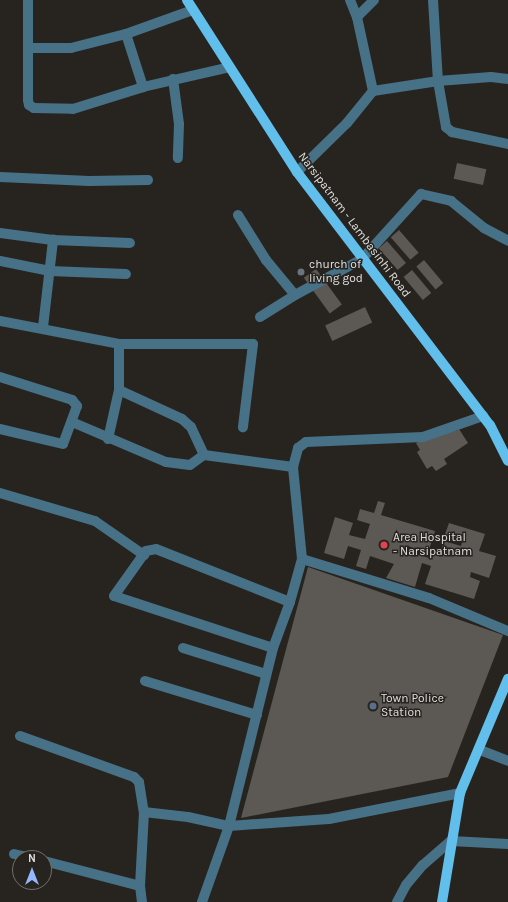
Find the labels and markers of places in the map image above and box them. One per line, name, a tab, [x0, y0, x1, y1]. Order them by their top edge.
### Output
place label: church of living god	[309, 258, 363, 286]
marker: church of living god	[296, 267, 306, 277]
place label: Area Hospital - Narsipatnam	[393, 531, 472, 559]
marker: Area Hospital - Narsipatnam	[378, 539, 390, 551]
place label: Town Police Station	[381, 692, 444, 720]
marker: Town Police Station	[368, 701, 378, 711]

